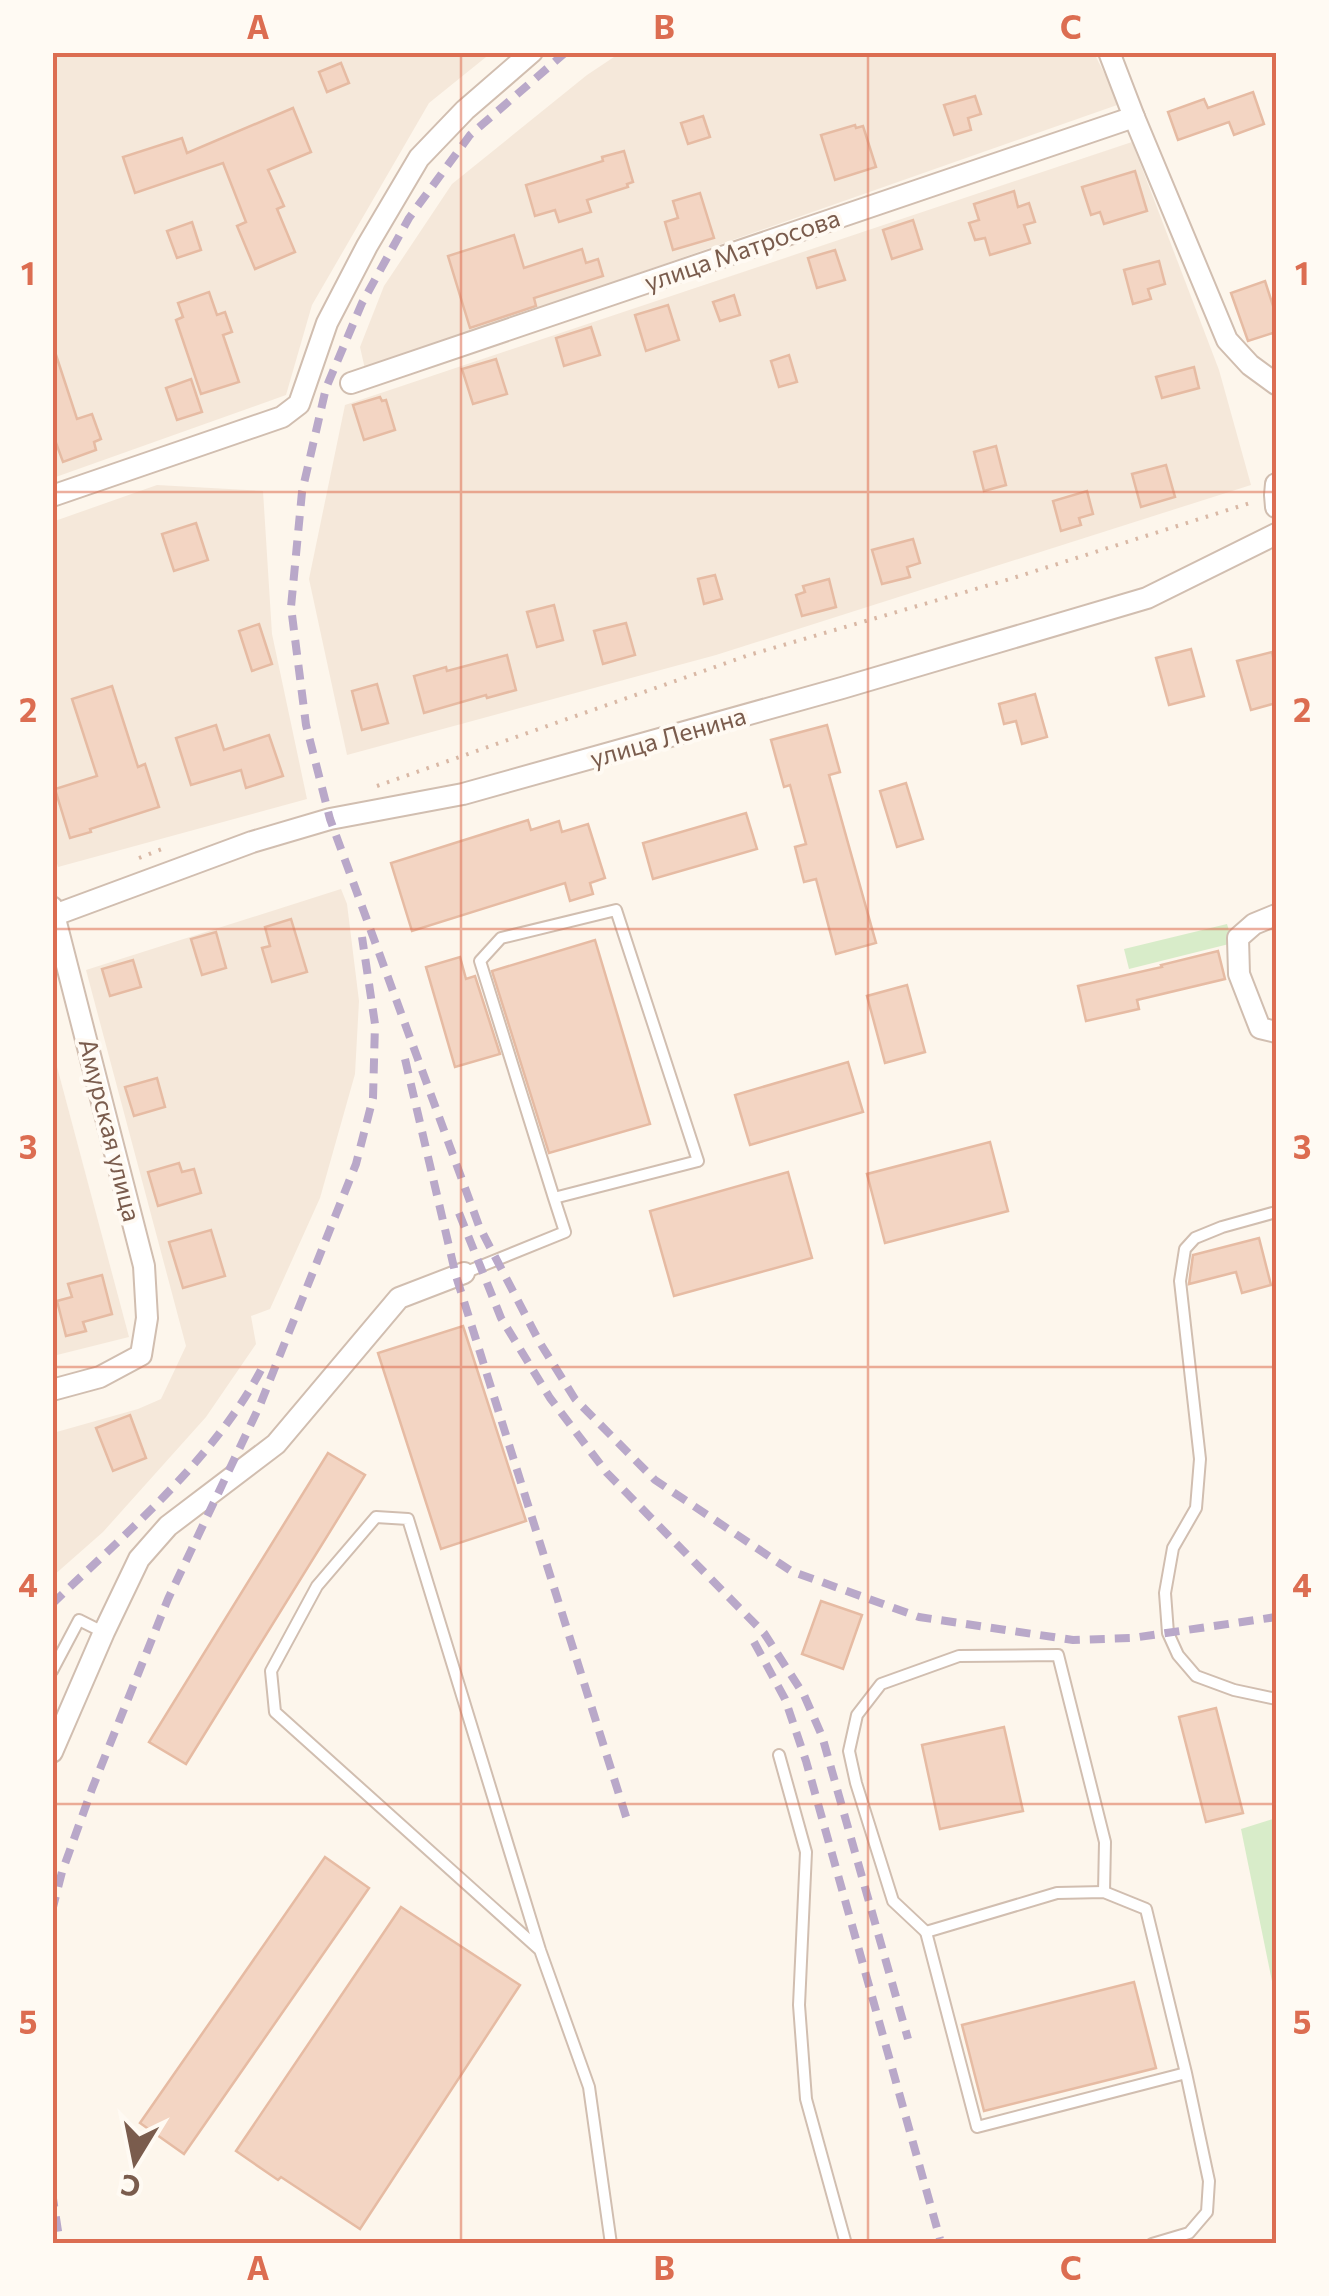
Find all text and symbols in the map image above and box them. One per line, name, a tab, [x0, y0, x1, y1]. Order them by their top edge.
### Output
text: A	[247, 6, 270, 46]
text: B	[653, 6, 675, 46]
text: C	[1060, 6, 1082, 46]
street label: улица Матросова	[640, 202, 843, 297]
text: 1	[21, 252, 35, 292]
text: 1	[1295, 252, 1309, 292]
text: 2	[19, 689, 37, 729]
text: 2	[1293, 689, 1311, 729]
street label: улица Ленина	[586, 699, 749, 773]
street label: Амурская улица	[74, 1035, 148, 1224]
text: 3	[19, 1126, 37, 1166]
text: 3	[1293, 1126, 1311, 1166]
text: 4	[18, 1564, 38, 1604]
text: 4	[1292, 1564, 1312, 1604]
text: 5	[19, 2001, 37, 2041]
text: 5	[1293, 2001, 1311, 2041]
north arrow	[85, 2111, 185, 2211]
text: С	[118, 2168, 143, 2205]
text: A	[247, 2247, 270, 2287]
text: B	[653, 2247, 675, 2287]
text: C	[1060, 2247, 1082, 2287]

